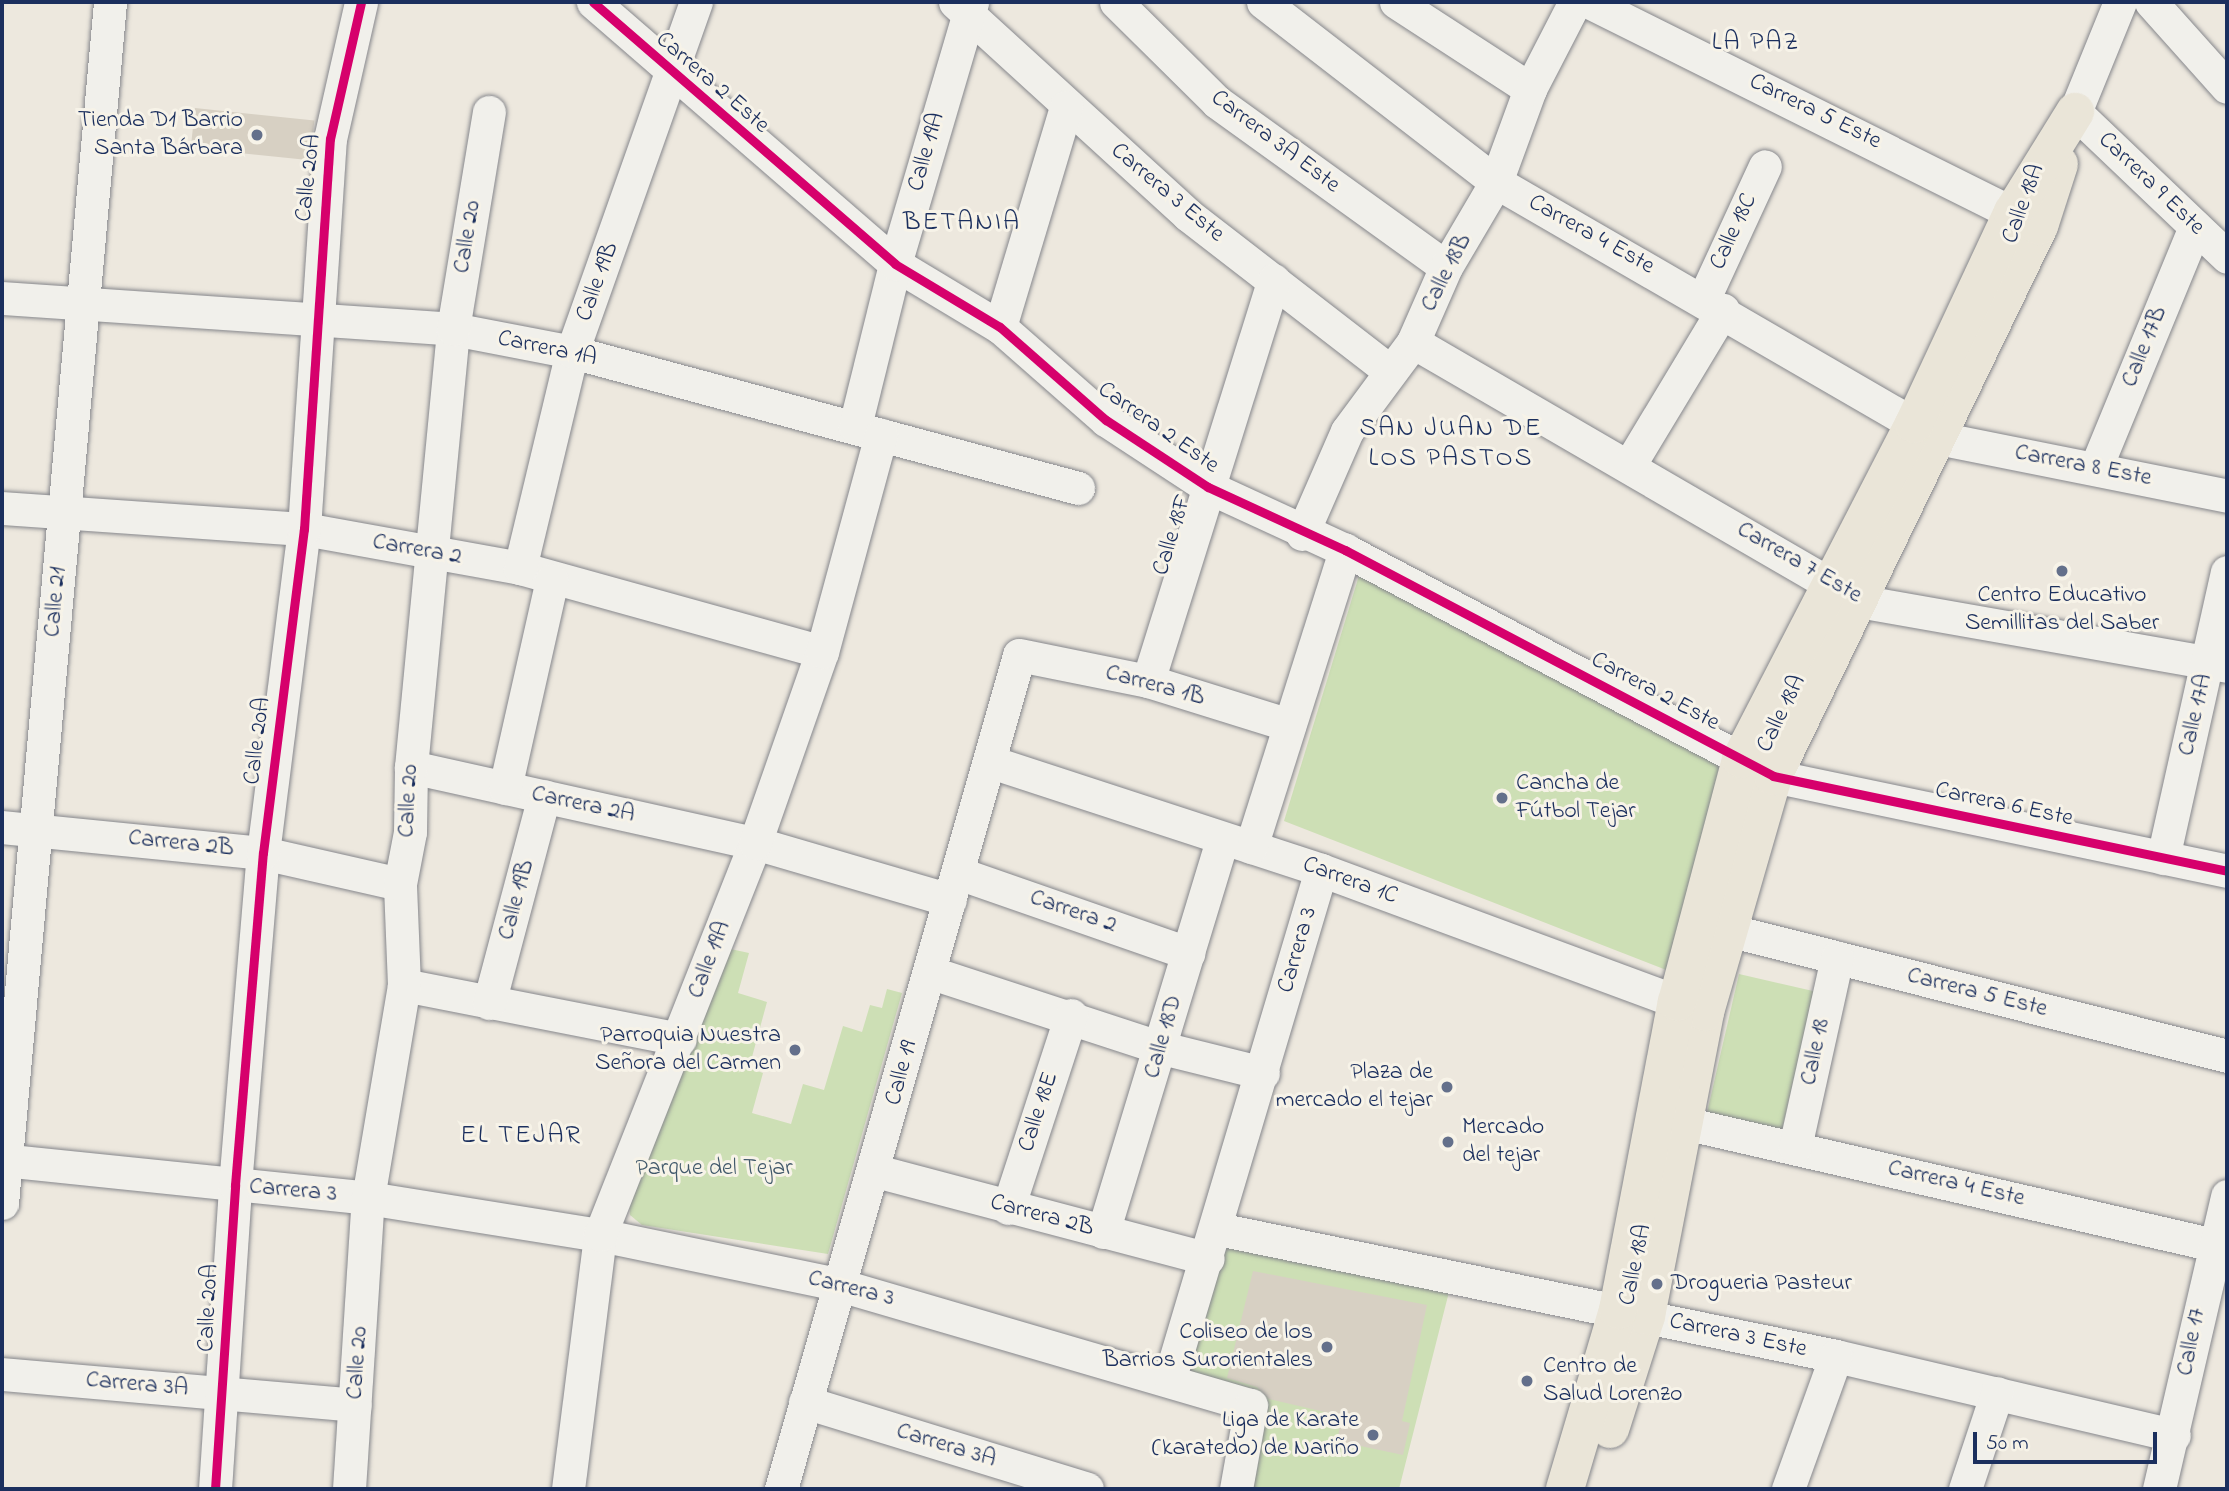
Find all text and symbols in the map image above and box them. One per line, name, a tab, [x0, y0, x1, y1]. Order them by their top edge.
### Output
street label: Carrera 2 Este	[649, 26, 775, 140]
district label: LA PAZ	[1713, 28, 1799, 60]
street label: Carrera 5 Este	[1744, 68, 1886, 156]
street label: Carrera 3A Este	[1205, 84, 1345, 200]
place label: Tienda D1 Barrio Santa Bárbara	[78, 107, 243, 163]
street label: Calle 19A	[902, 109, 952, 195]
street label: Carrera 9 Este	[2092, 126, 2210, 242]
marker: Tienda D1 Barrio Santa Bárbara	[249, 127, 265, 143]
street label: Calle 20A	[290, 133, 328, 223]
street label: Carrera 3 Este	[1104, 137, 1230, 249]
street label: Calle 18A	[1996, 160, 2052, 248]
street label: Carrera 4 Este	[1523, 189, 1659, 281]
street label: Calle 18C	[1704, 189, 1764, 275]
street label: Calle 20	[448, 199, 488, 275]
district label: BETANIA	[904, 208, 1020, 240]
street label: Calle 18B	[1415, 229, 1479, 317]
street label: Calle 19B	[570, 239, 626, 325]
street label: Calle 17B	[2116, 302, 2174, 392]
street label: Carrera 1A	[495, 324, 599, 374]
street label: Carrera 2 Este	[1092, 376, 1224, 480]
district label: SAN JUAN DE LOS PASTOS	[1361, 414, 1541, 476]
street label: Carrera 8 Este	[2012, 439, 2154, 493]
street label: Calle 18F	[1147, 491, 1199, 579]
street label: Carrera 7 Este	[1731, 516, 1867, 610]
street label: Carrera 2	[370, 528, 464, 572]
marker: Centro Educativo Semillitas del Saber	[2054, 563, 2070, 579]
street label: Calle 21	[39, 566, 73, 638]
place label: Centro Educativo Semillitas del Saber	[1965, 582, 2159, 638]
street label: Carrera 2 Este	[1586, 646, 1724, 738]
street label: Carrera 1B	[1102, 659, 1208, 713]
street label: Calle 18A	[1751, 671, 1813, 757]
street label: Calle 17A	[2173, 671, 2219, 759]
street label: Calle 20A	[238, 696, 278, 786]
street label: Calle 20	[393, 764, 425, 838]
place label: Cancha de Fútbol Tejar	[1516, 770, 1636, 826]
street label: Carrera 6 Este	[1932, 776, 2076, 834]
street label: Carrera 2A	[529, 780, 637, 830]
marker: Cancha de Fútbol Tejar	[1494, 790, 1510, 806]
street label: Carrera 2B	[127, 824, 235, 864]
street label: Carrera 1C	[1299, 851, 1401, 911]
street label: Calle 19B	[492, 857, 542, 943]
street label: Carrera 2	[1026, 884, 1120, 940]
street label: Carrera 3	[1272, 904, 1324, 996]
street label: Calle 19A	[682, 917, 738, 1003]
street label: Carrera 5 Este	[1904, 962, 2050, 1024]
street label: Calle 18D	[1138, 992, 1190, 1082]
street label: Calle 18	[1795, 1016, 1837, 1088]
place label: Parroquia Nuestra Señora del Carmen	[595, 1022, 781, 1078]
street label: Calle 19	[880, 1037, 924, 1109]
marker: Parroquia Nuestra Señora del Carmen	[787, 1042, 803, 1058]
place label: Plaza de mercado el tejar	[1276, 1059, 1433, 1115]
street label: Calle 18E	[1013, 1068, 1065, 1156]
marker: Plaza de mercado el tejar	[1439, 1079, 1455, 1095]
place label: Mercado del tejar	[1462, 1114, 1544, 1170]
district label: EL TEJAR	[461, 1121, 581, 1153]
marker: Mercado del tejar	[1440, 1134, 1456, 1150]
street label: Carrera 4 Este	[1885, 1154, 2027, 1214]
park label: Parque del Tejar	[635, 1155, 793, 1183]
street label: Carrera 3	[248, 1173, 338, 1209]
street label: Carrera 2B	[987, 1188, 1097, 1244]
street label: Calle 18A	[1613, 1222, 1659, 1308]
street label: Calle 20A	[192, 1263, 226, 1353]
street label: Carrera 3	[805, 1264, 897, 1314]
place label: Drogueria Pasteur	[1671, 1270, 1852, 1298]
marker: Drogueria Pasteur	[1649, 1276, 1665, 1292]
street label: Calle 17	[2171, 1306, 2213, 1378]
street label: Carrera 3 Este	[1667, 1307, 1809, 1365]
place label: Coliseo de los Barrios Surorientales	[1103, 1319, 1313, 1375]
street label: Calle 20	[341, 1325, 375, 1401]
marker: Coliseo de los Barrios Surorientales	[1319, 1339, 1335, 1355]
place label: Centro de Salud Lorenzo	[1543, 1353, 1682, 1409]
street label: Carrera 3A	[85, 1366, 189, 1404]
marker: Centro de Salud Lorenzo	[1517, 1371, 1537, 1391]
place label: Liga de Karate (karatedo) de Nariño	[1152, 1407, 1359, 1463]
street label: Carrera 3A	[893, 1417, 999, 1475]
scale bar	[1977, 1418, 2161, 1462]
marker: Liga de Karate (karatedo) de Nariño	[1365, 1427, 1381, 1443]
text: 50 m	[1986, 1429, 2029, 1459]

